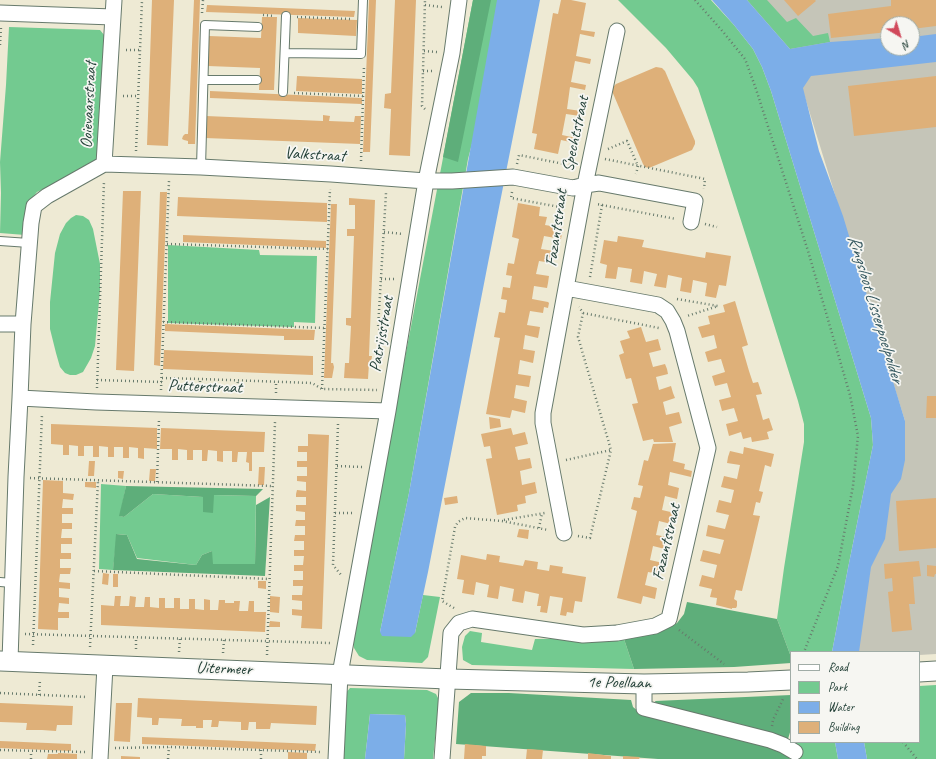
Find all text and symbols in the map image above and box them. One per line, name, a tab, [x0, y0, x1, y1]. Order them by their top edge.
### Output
north arrow	[880, 16, 920, 56]
text: N	[900, 37, 914, 52]
street label: Ooievaarstraat	[77, 61, 101, 149]
street label: Spechtstraat	[558, 94, 594, 174]
street label: Valkstraat	[284, 143, 346, 167]
street label: Fazantstraat	[541, 188, 573, 268]
water label: Ringsloot Lisserpoelpolder	[842, 233, 908, 385]
street label: Patrijsstraat	[365, 295, 399, 373]
street label: Putterstraat	[168, 376, 242, 398]
street label: Fazantstraat	[648, 502, 686, 582]
legend	[790, 651, 920, 743]
street label: Uitermeer	[196, 658, 252, 680]
text: Road	[828, 659, 848, 675]
street label: 1e Poellaan	[587, 672, 651, 694]
text: Park	[828, 679, 847, 695]
text: Water	[828, 699, 854, 715]
text: Building	[828, 719, 860, 735]

